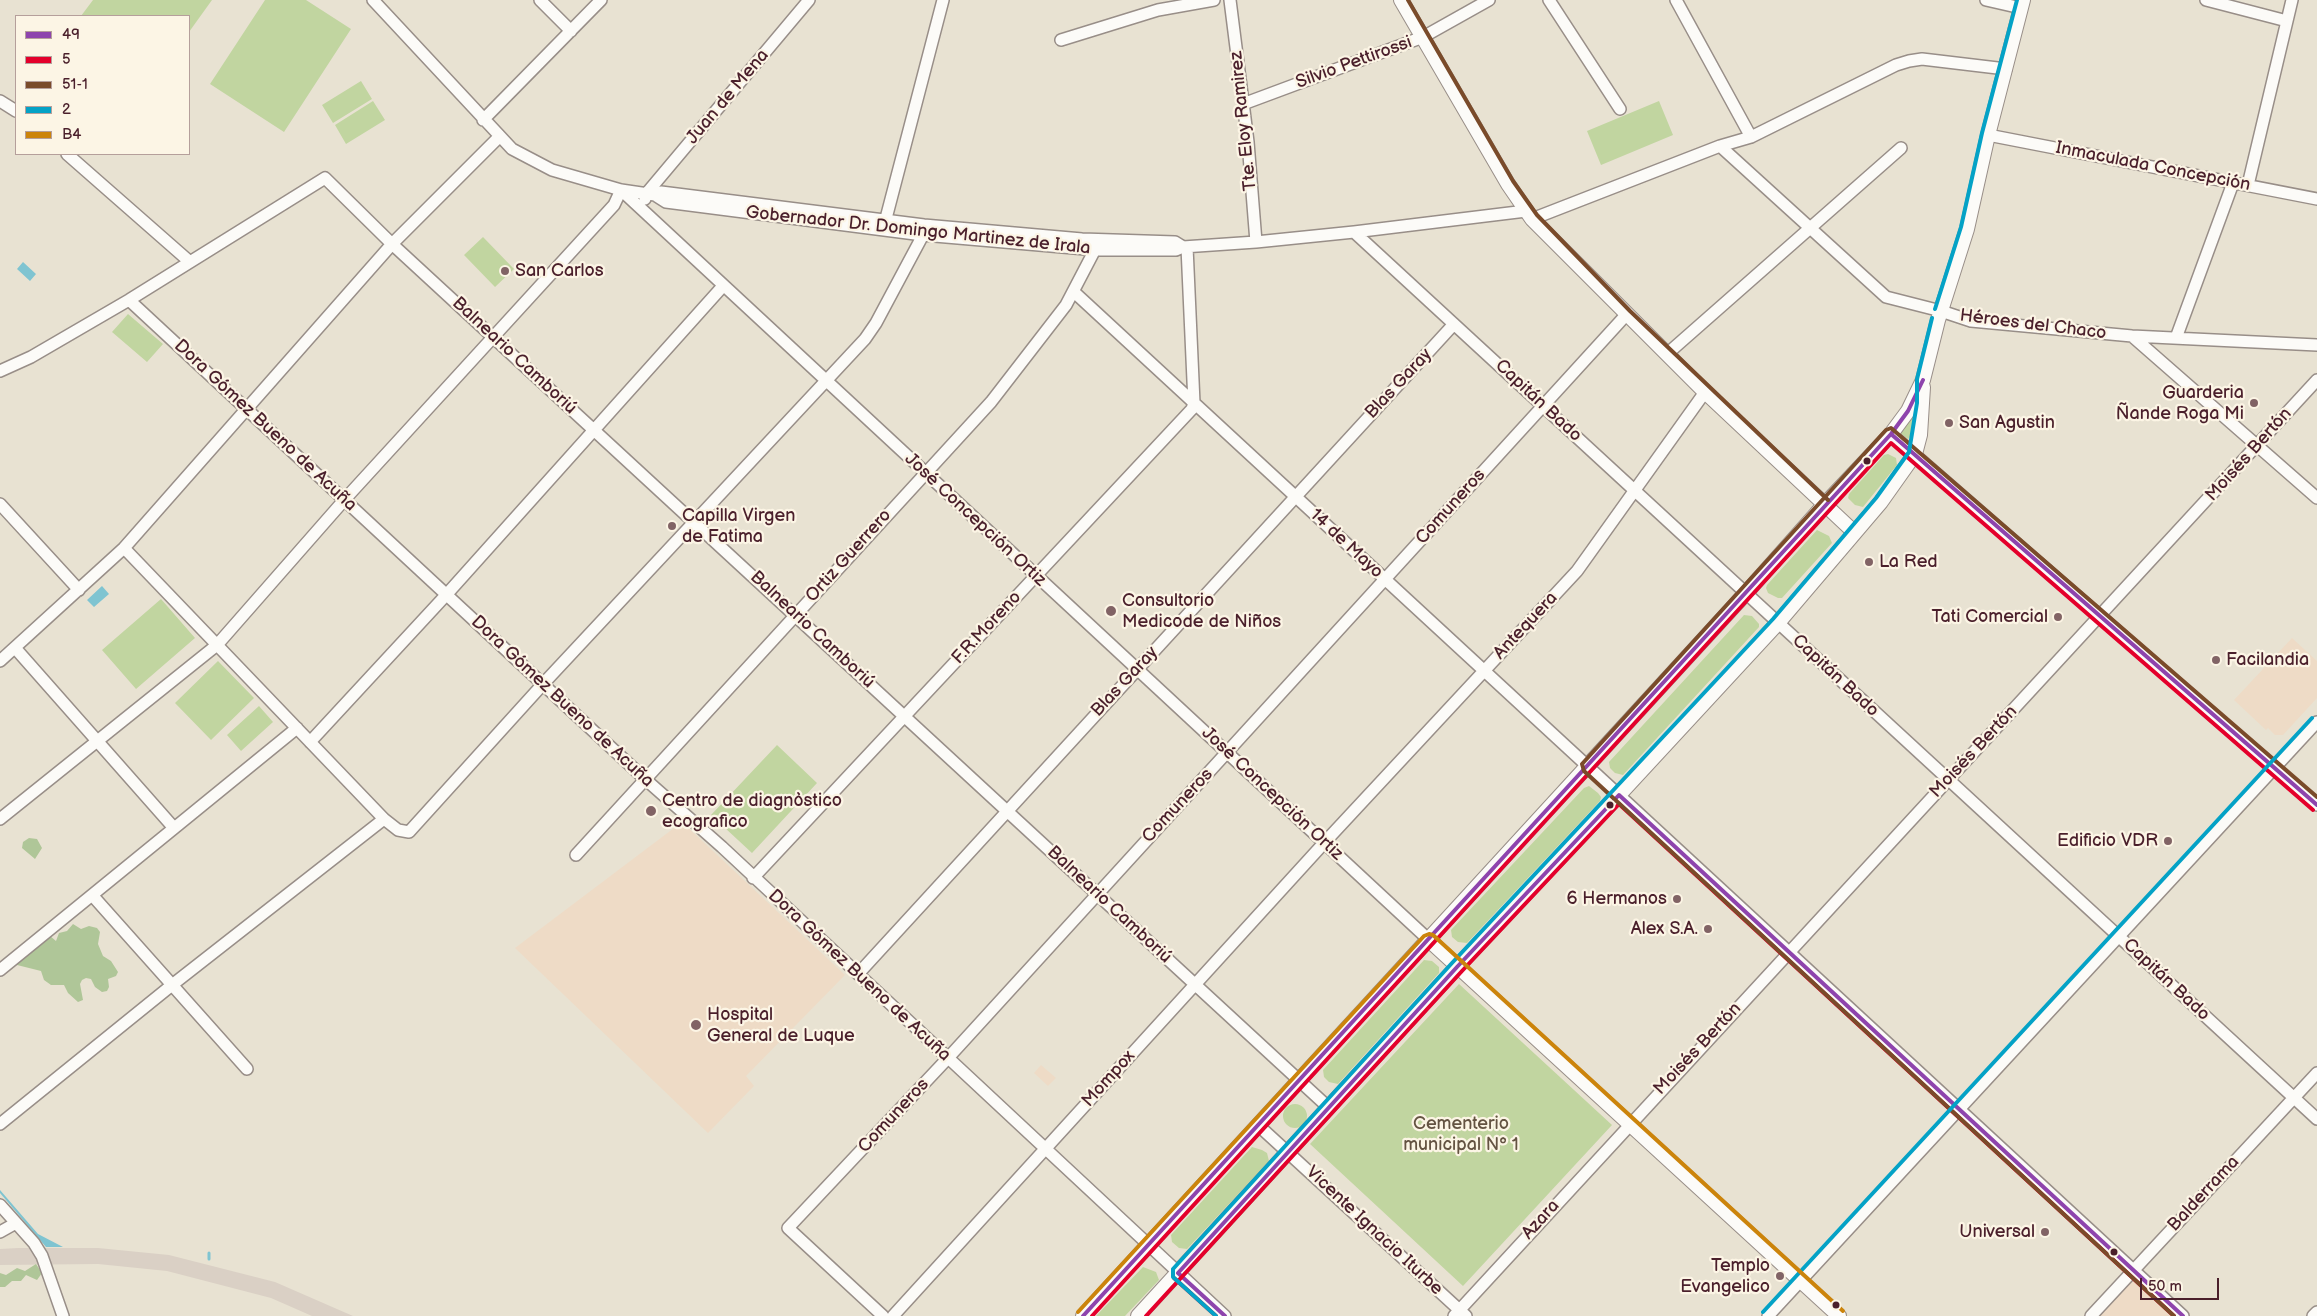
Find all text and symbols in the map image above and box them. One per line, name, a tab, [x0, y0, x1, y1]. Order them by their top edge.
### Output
legend	[15, 15, 190, 155]
text: 49	[62, 25, 80, 44]
street label: Silvio Pettirossi	[1293, 32, 1415, 94]
street label: Juan de Mena	[682, 45, 774, 149]
text: 5	[62, 50, 71, 69]
street label: Tte. Eloy Ramirez	[1226, 50, 1262, 192]
text: 51-1	[62, 75, 88, 94]
text: 2	[62, 100, 71, 119]
text: B4	[62, 125, 81, 144]
street label: Inmaculada Concepción	[2054, 138, 2252, 196]
street label: Gobernador Dr. Domingo Martinez de Irala	[745, 202, 1091, 260]
place label: San Carlos	[515, 260, 604, 282]
marker: San Carlos	[499, 265, 511, 277]
street label: Balneario Camboriú	[447, 293, 581, 419]
street label: Héroes del Chaco	[1959, 305, 2107, 345]
street label: Dora Gómez Bueno de Acuña	[169, 336, 361, 516]
street label: Blas Garay	[1361, 344, 1437, 424]
street label: Capitán Bado	[1490, 355, 1586, 447]
place label: Guarderia Ñande Roga Mi	[2116, 382, 2244, 424]
marker: Guarderia Ñande Roga Mi	[2248, 397, 2260, 409]
street label: Moisés Bertón	[2201, 404, 2297, 506]
place label: San Agustin	[1959, 412, 2055, 434]
marker: San Agustin	[1943, 417, 1955, 429]
street label: José Concepción Ortiz	[900, 449, 1050, 591]
unlabelled marker	[1862, 456, 1872, 466]
street label: Comuneros	[1412, 465, 1490, 549]
place label: Capilla Virgen de Fatima	[682, 505, 795, 548]
street label: Ortiz Guerrero	[802, 505, 896, 607]
street label: 14 de Mayo	[1305, 505, 1387, 583]
marker: Capilla Virgen de Fatima	[666, 520, 678, 532]
place label: La Red	[1879, 551, 1938, 573]
marker: La Red	[1863, 556, 1875, 568]
street label: Balneario Camboriú	[745, 567, 879, 693]
street label: F.R.Moreno	[948, 587, 1026, 669]
street label: Antequera	[1489, 588, 1563, 664]
place label: Consultorio Medicode de Niños	[1122, 590, 1281, 632]
marker: Consultorio Medicode de Niños	[1104, 604, 1118, 618]
place label: Tati Comercial	[1932, 606, 2048, 628]
marker: Tati Comercial	[2052, 611, 2064, 623]
street label: Dora Gómez Bueno de Acuña	[466, 612, 658, 792]
street label: Capitán Bado	[1787, 630, 1883, 722]
street label: Blas Garay	[1087, 642, 1163, 722]
place label: Facilandia	[2226, 649, 2309, 671]
marker: Facilandia	[2210, 654, 2222, 666]
street label: Moisés Bertón	[1926, 701, 2022, 803]
street label: José Concepción Ortiz	[1197, 723, 1347, 865]
street label: Comuneros	[1138, 764, 1218, 848]
place label: Centro de diagnòstico ecografico	[662, 790, 842, 832]
unlabelled marker	[1605, 800, 1615, 810]
marker: Centro de diagnòstico ecografico	[644, 804, 658, 818]
place label: Edificio VDR	[2057, 830, 2158, 852]
marker: Edificio VDR	[2162, 835, 2174, 847]
street label: Balneario Camboriú	[1042, 842, 1176, 968]
street label: Dora Gómez Bueno de Acuña	[763, 886, 955, 1066]
place label: 6 Hermanos	[1566, 888, 1667, 910]
marker: 6 Hermanos	[1671, 893, 1683, 905]
place label: Alex S.A.	[1631, 918, 1698, 940]
marker: Alex S.A.	[1702, 923, 1714, 935]
street label: Capitán Bado	[2118, 934, 2214, 1026]
street label: Moisés Bertón	[1650, 998, 1746, 1100]
place label: Hospital General de Luque	[707, 1004, 855, 1046]
marker: Hospital General de Luque	[689, 1018, 703, 1032]
street label: Mompox	[1078, 1046, 1140, 1112]
street label: Comuneros	[854, 1074, 934, 1158]
park label: Cementerio municipal Nº 1	[1403, 1113, 1519, 1156]
street label: Balderrama	[2164, 1152, 2244, 1236]
street label: Vicente Ignacio Iturbe	[1301, 1162, 1447, 1300]
street label: Azara	[1518, 1196, 1564, 1244]
place label: Universal	[1959, 1221, 2035, 1243]
marker: Universal	[2039, 1226, 2051, 1238]
unlabelled marker	[2109, 1247, 2119, 1257]
place label: Templo Evangelico	[1680, 1255, 1770, 1298]
scale bar	[2142, 1268, 2221, 1300]
marker: Templo Evangelico	[1774, 1270, 1786, 1282]
text: 50 m	[2148, 1277, 2182, 1296]
unlabelled marker	[1831, 1300, 1841, 1310]

